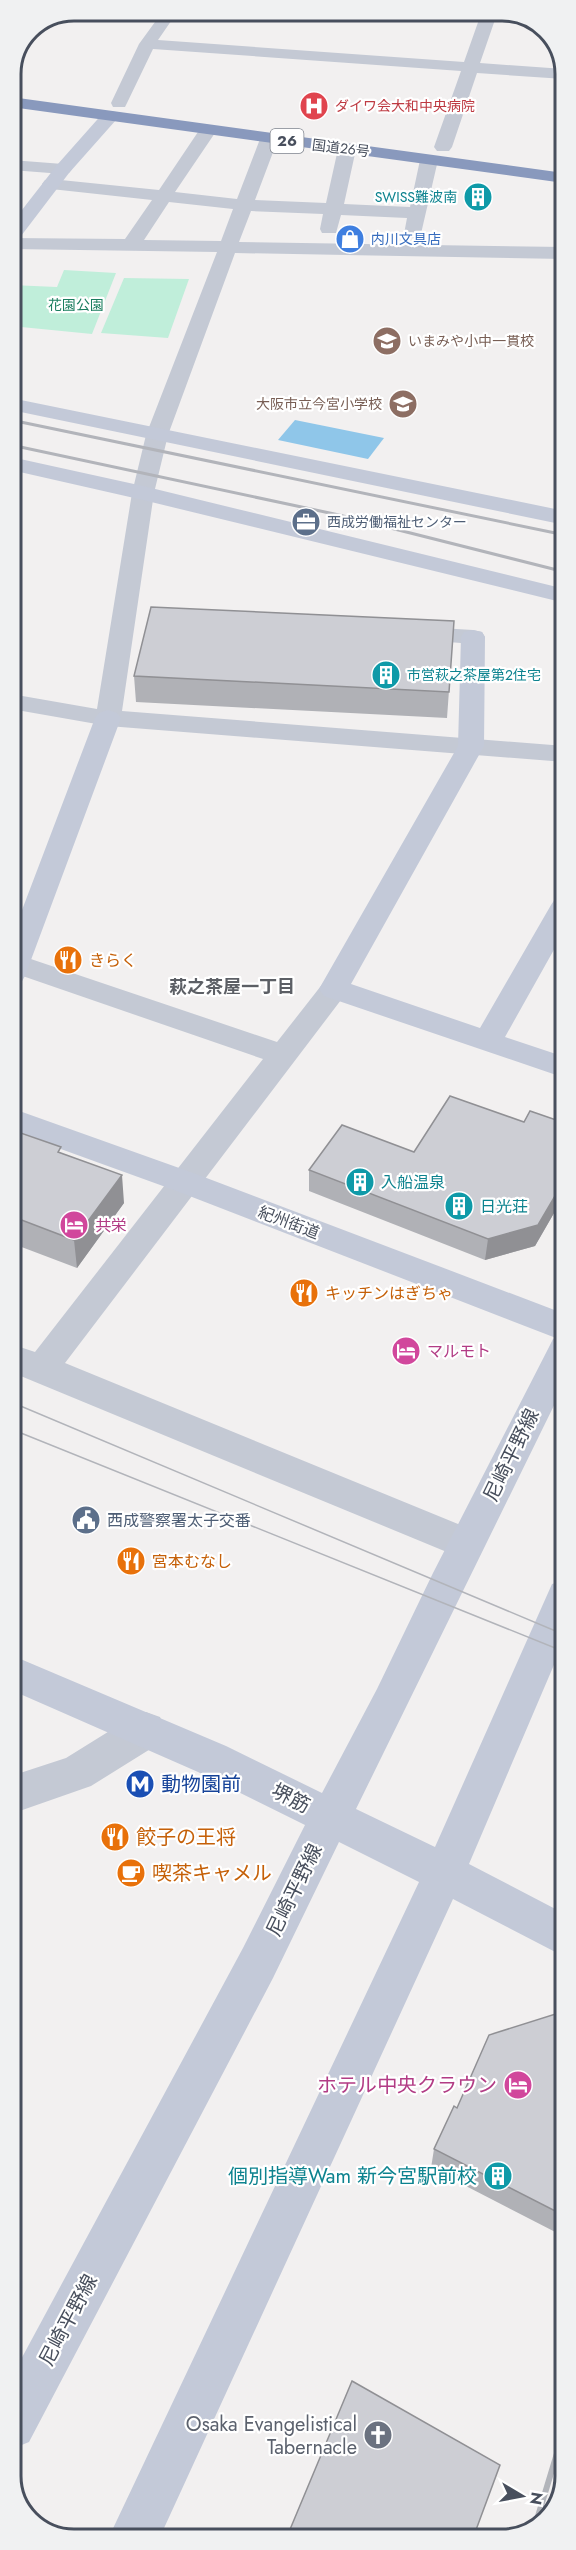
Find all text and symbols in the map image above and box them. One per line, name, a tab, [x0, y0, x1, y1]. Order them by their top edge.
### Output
hospital icon: ダイワ会大和中央病院	[298, 90, 330, 122]
place label: ダイワ会大和中央病院	[335, 96, 475, 116]
road number: 26	[270, 129, 304, 153]
street label: 国道26号	[311, 135, 371, 161]
building icon: SWISS難波南	[462, 181, 494, 213]
place label: SWISS難波南	[375, 187, 457, 207]
shop icon: 内川文具店	[334, 223, 366, 255]
place label: 内川文具店	[371, 229, 441, 249]
park label: 花園公園	[48, 295, 104, 315]
school or university icon: いまみや小中一貫校	[371, 325, 403, 357]
place label: いまみや小中一貫校	[408, 331, 534, 351]
school or university icon: 大阪市立今宮小学校	[387, 388, 419, 420]
place label: 大阪市立今宮小学校	[256, 394, 382, 414]
office icon: 西成労働福祉センター	[290, 506, 322, 538]
place label: 西成労働福祉センター	[327, 512, 467, 532]
building icon: 市営萩之茶屋第2住宅	[370, 659, 402, 691]
place label: 市営萩之茶屋第2住宅	[407, 665, 541, 685]
restaurant icon: きらく	[52, 944, 84, 976]
place label: きらく	[89, 949, 137, 972]
district label: 萩之茶屋一丁目	[169, 974, 295, 1000]
building icon: 入船温泉	[344, 1166, 376, 1198]
place label: 入船温泉	[381, 1171, 445, 1194]
building icon: 日光荘	[443, 1190, 475, 1222]
place label: 日光荘	[480, 1195, 528, 1218]
street label: 紀州街道	[255, 1200, 323, 1245]
hotel icon: 共栄	[58, 1209, 90, 1241]
place label: 共栄	[95, 1214, 127, 1237]
restaurant icon: キッチンはぎちゃ	[288, 1277, 320, 1309]
place label: キッチンはぎちゃ	[325, 1282, 453, 1305]
hotel icon: マルモト	[390, 1335, 422, 1367]
place label: マルモト	[427, 1340, 491, 1363]
street label: 尼崎平野線	[476, 1404, 546, 1507]
public building icon: 西成警察署太子交番	[70, 1504, 102, 1536]
place label: 西成警察署太子交番	[107, 1509, 251, 1532]
restaurant icon: 宮本むなし	[115, 1545, 147, 1577]
place label: 宮本むなし	[152, 1550, 232, 1573]
metro station icon: 動物園前	[124, 1768, 156, 1800]
place label: 動物園前	[161, 1770, 241, 1799]
street label: 堺筋	[266, 1776, 315, 1820]
restaurant icon: 餃子の王将	[99, 1821, 131, 1853]
place label: 餃子の王将	[136, 1823, 236, 1852]
street label: 尼崎平野線	[259, 1839, 329, 1942]
cafe icon: 喫茶キャメル	[115, 1857, 147, 1889]
place label: 喫茶キャメル	[152, 1859, 272, 1888]
hotel icon: ホテル中央クラウン	[502, 2069, 534, 2101]
place label: ホテル中央クラウン	[317, 2071, 497, 2100]
building icon: 個別指導Wam 新今宮駅前校	[482, 2160, 514, 2192]
place label: 個別指導Wam 新今宮駅前校	[228, 2162, 477, 2191]
street label: 尼崎平野線	[32, 2269, 105, 2371]
place label: Osaka Evangelistical Tabernacle	[186, 2410, 357, 2462]
church icon: Osaka Evangelistical Tabernacle	[362, 2419, 394, 2451]
north arrow	[492, 2466, 552, 2526]
text: N	[524, 2490, 549, 2507]

